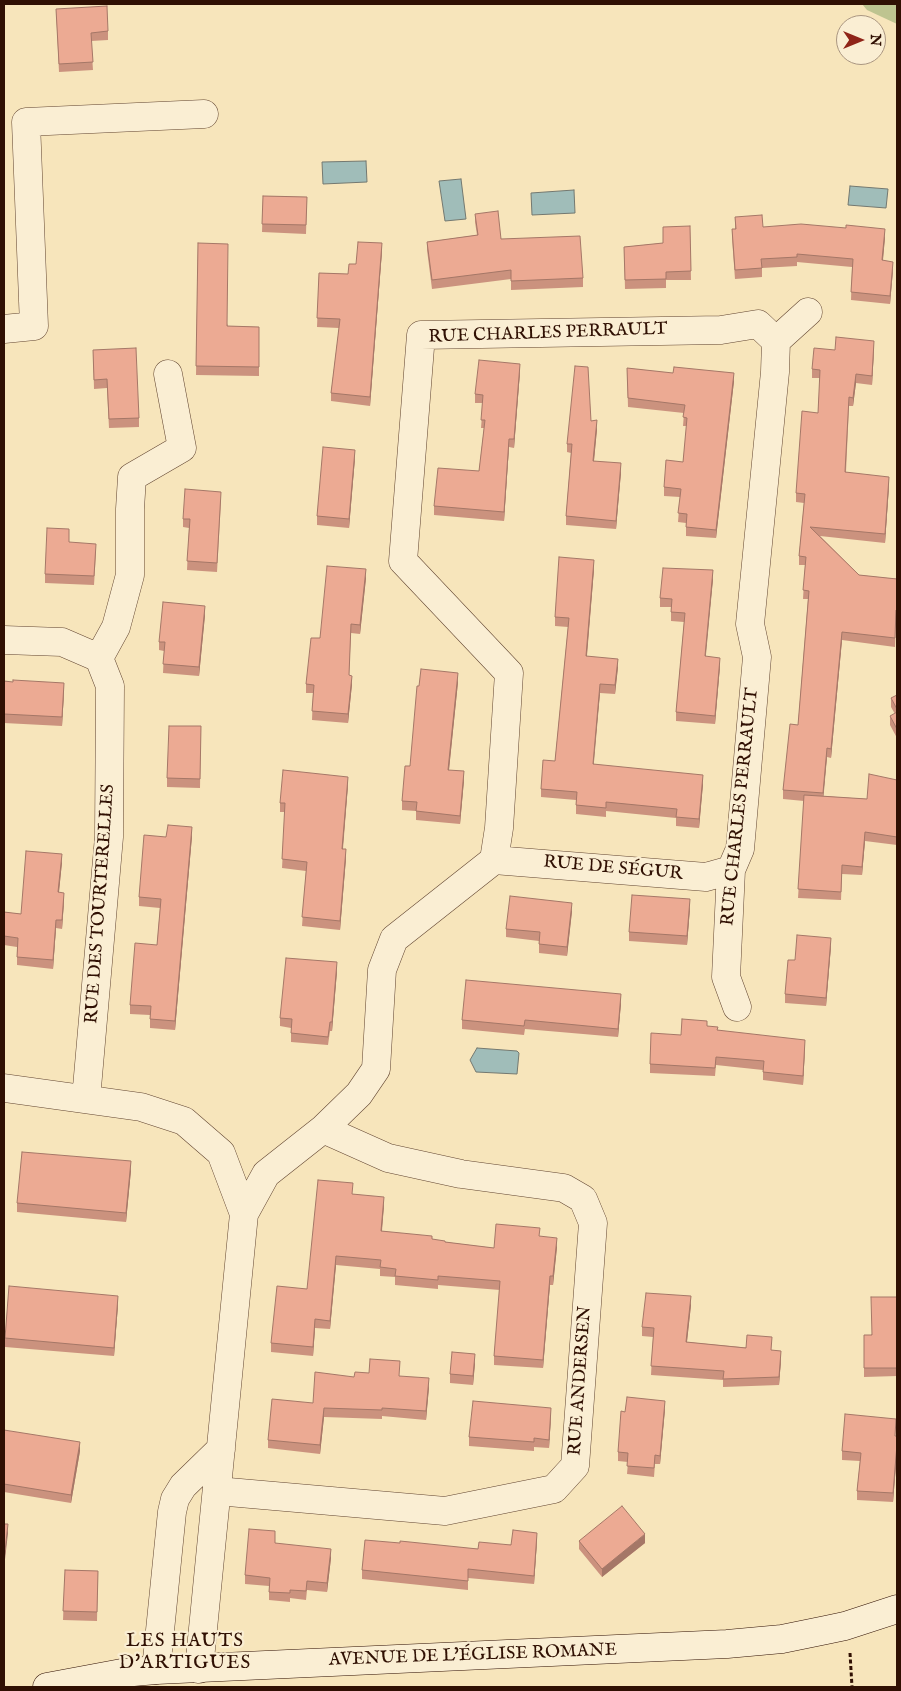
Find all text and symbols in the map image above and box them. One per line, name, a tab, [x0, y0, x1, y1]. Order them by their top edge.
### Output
north arrow	[836, 15, 886, 65]
text: N	[866, 34, 884, 46]
street label: RUE CHARLES PERRAULT	[428, 319, 668, 349]
street label: RUE CHARLES PERRAULT	[718, 687, 764, 927]
street label: RUE DES TOURTERELLES	[82, 784, 120, 1024]
street label: RUE DE SÉGUR	[542, 852, 684, 886]
street label: RUE ANDERSEN	[565, 1305, 597, 1457]
district label: LES HAUTS D'ARTIGUES	[118, 1631, 252, 1675]
street label: AVENUE DE L'ÉGLISE ROMANE	[329, 1640, 617, 1672]

